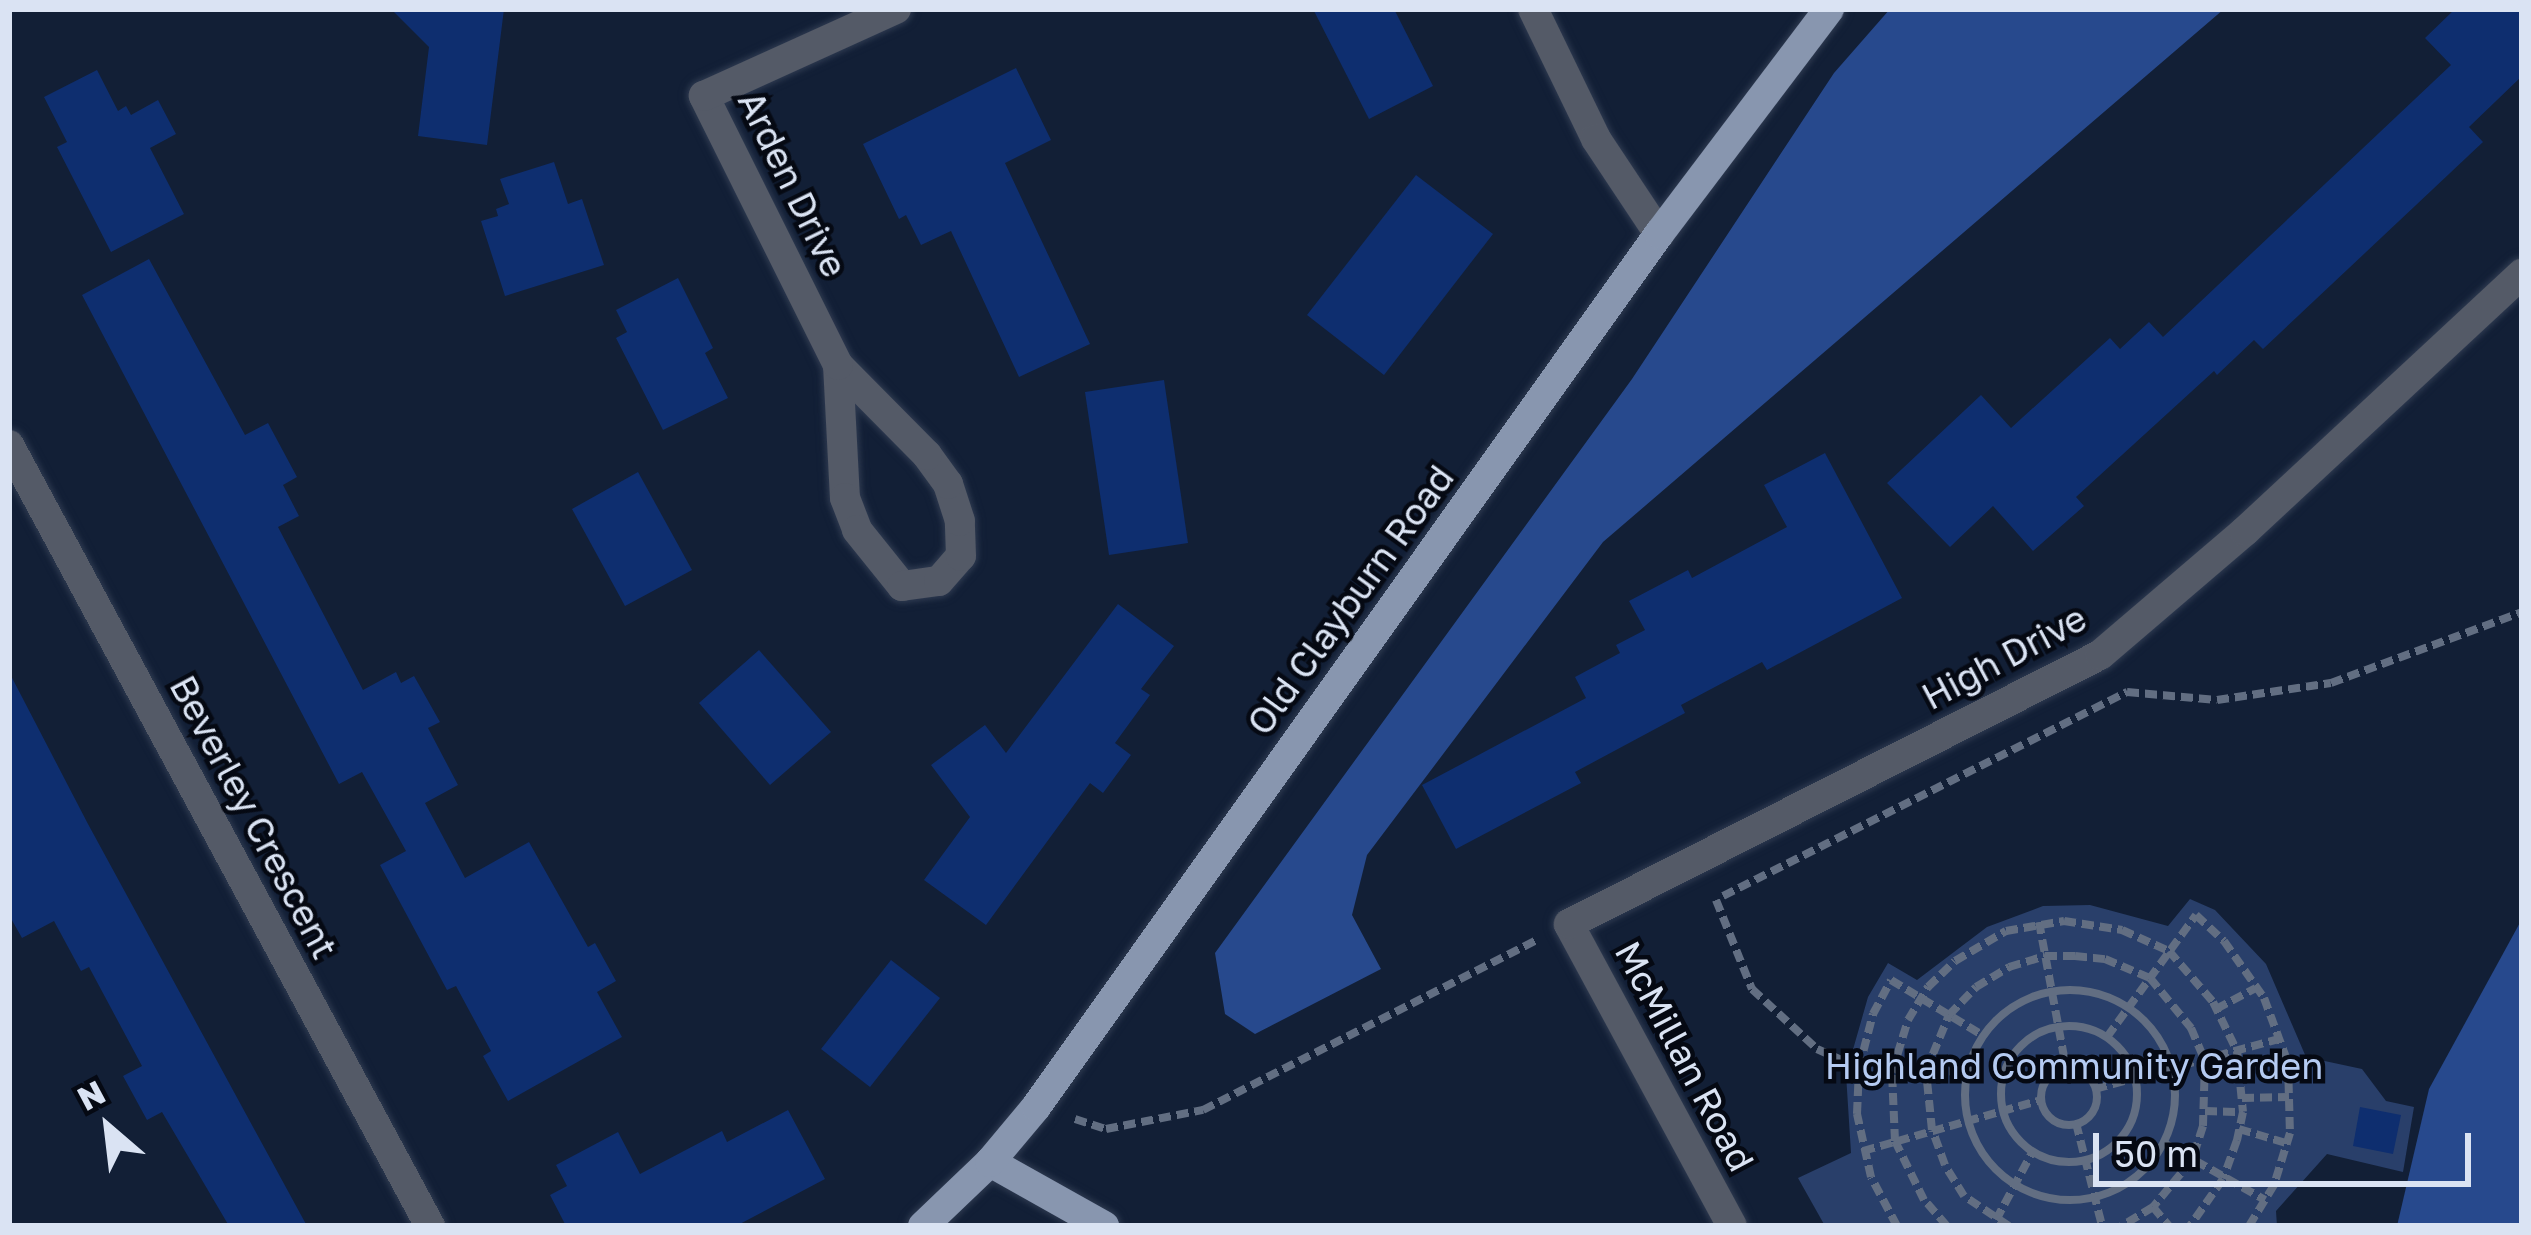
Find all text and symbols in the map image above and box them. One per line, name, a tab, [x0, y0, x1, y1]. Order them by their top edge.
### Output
street label: Arden Drive	[729, 84, 857, 284]
street label: Old Clayburn Road	[1238, 457, 1462, 743]
street label: High Drive	[1915, 596, 2093, 718]
street label: Beverley Crescent	[161, 668, 347, 966]
street label: McMillan Road	[1606, 934, 1764, 1178]
park label: Highland Community Garden	[1825, 1044, 2323, 1088]
north arrow	[48, 1067, 168, 1187]
text: N	[71, 1072, 111, 1118]
scale bar	[2099, 1109, 2477, 1183]
text: 50 m	[2114, 1132, 2198, 1175]

